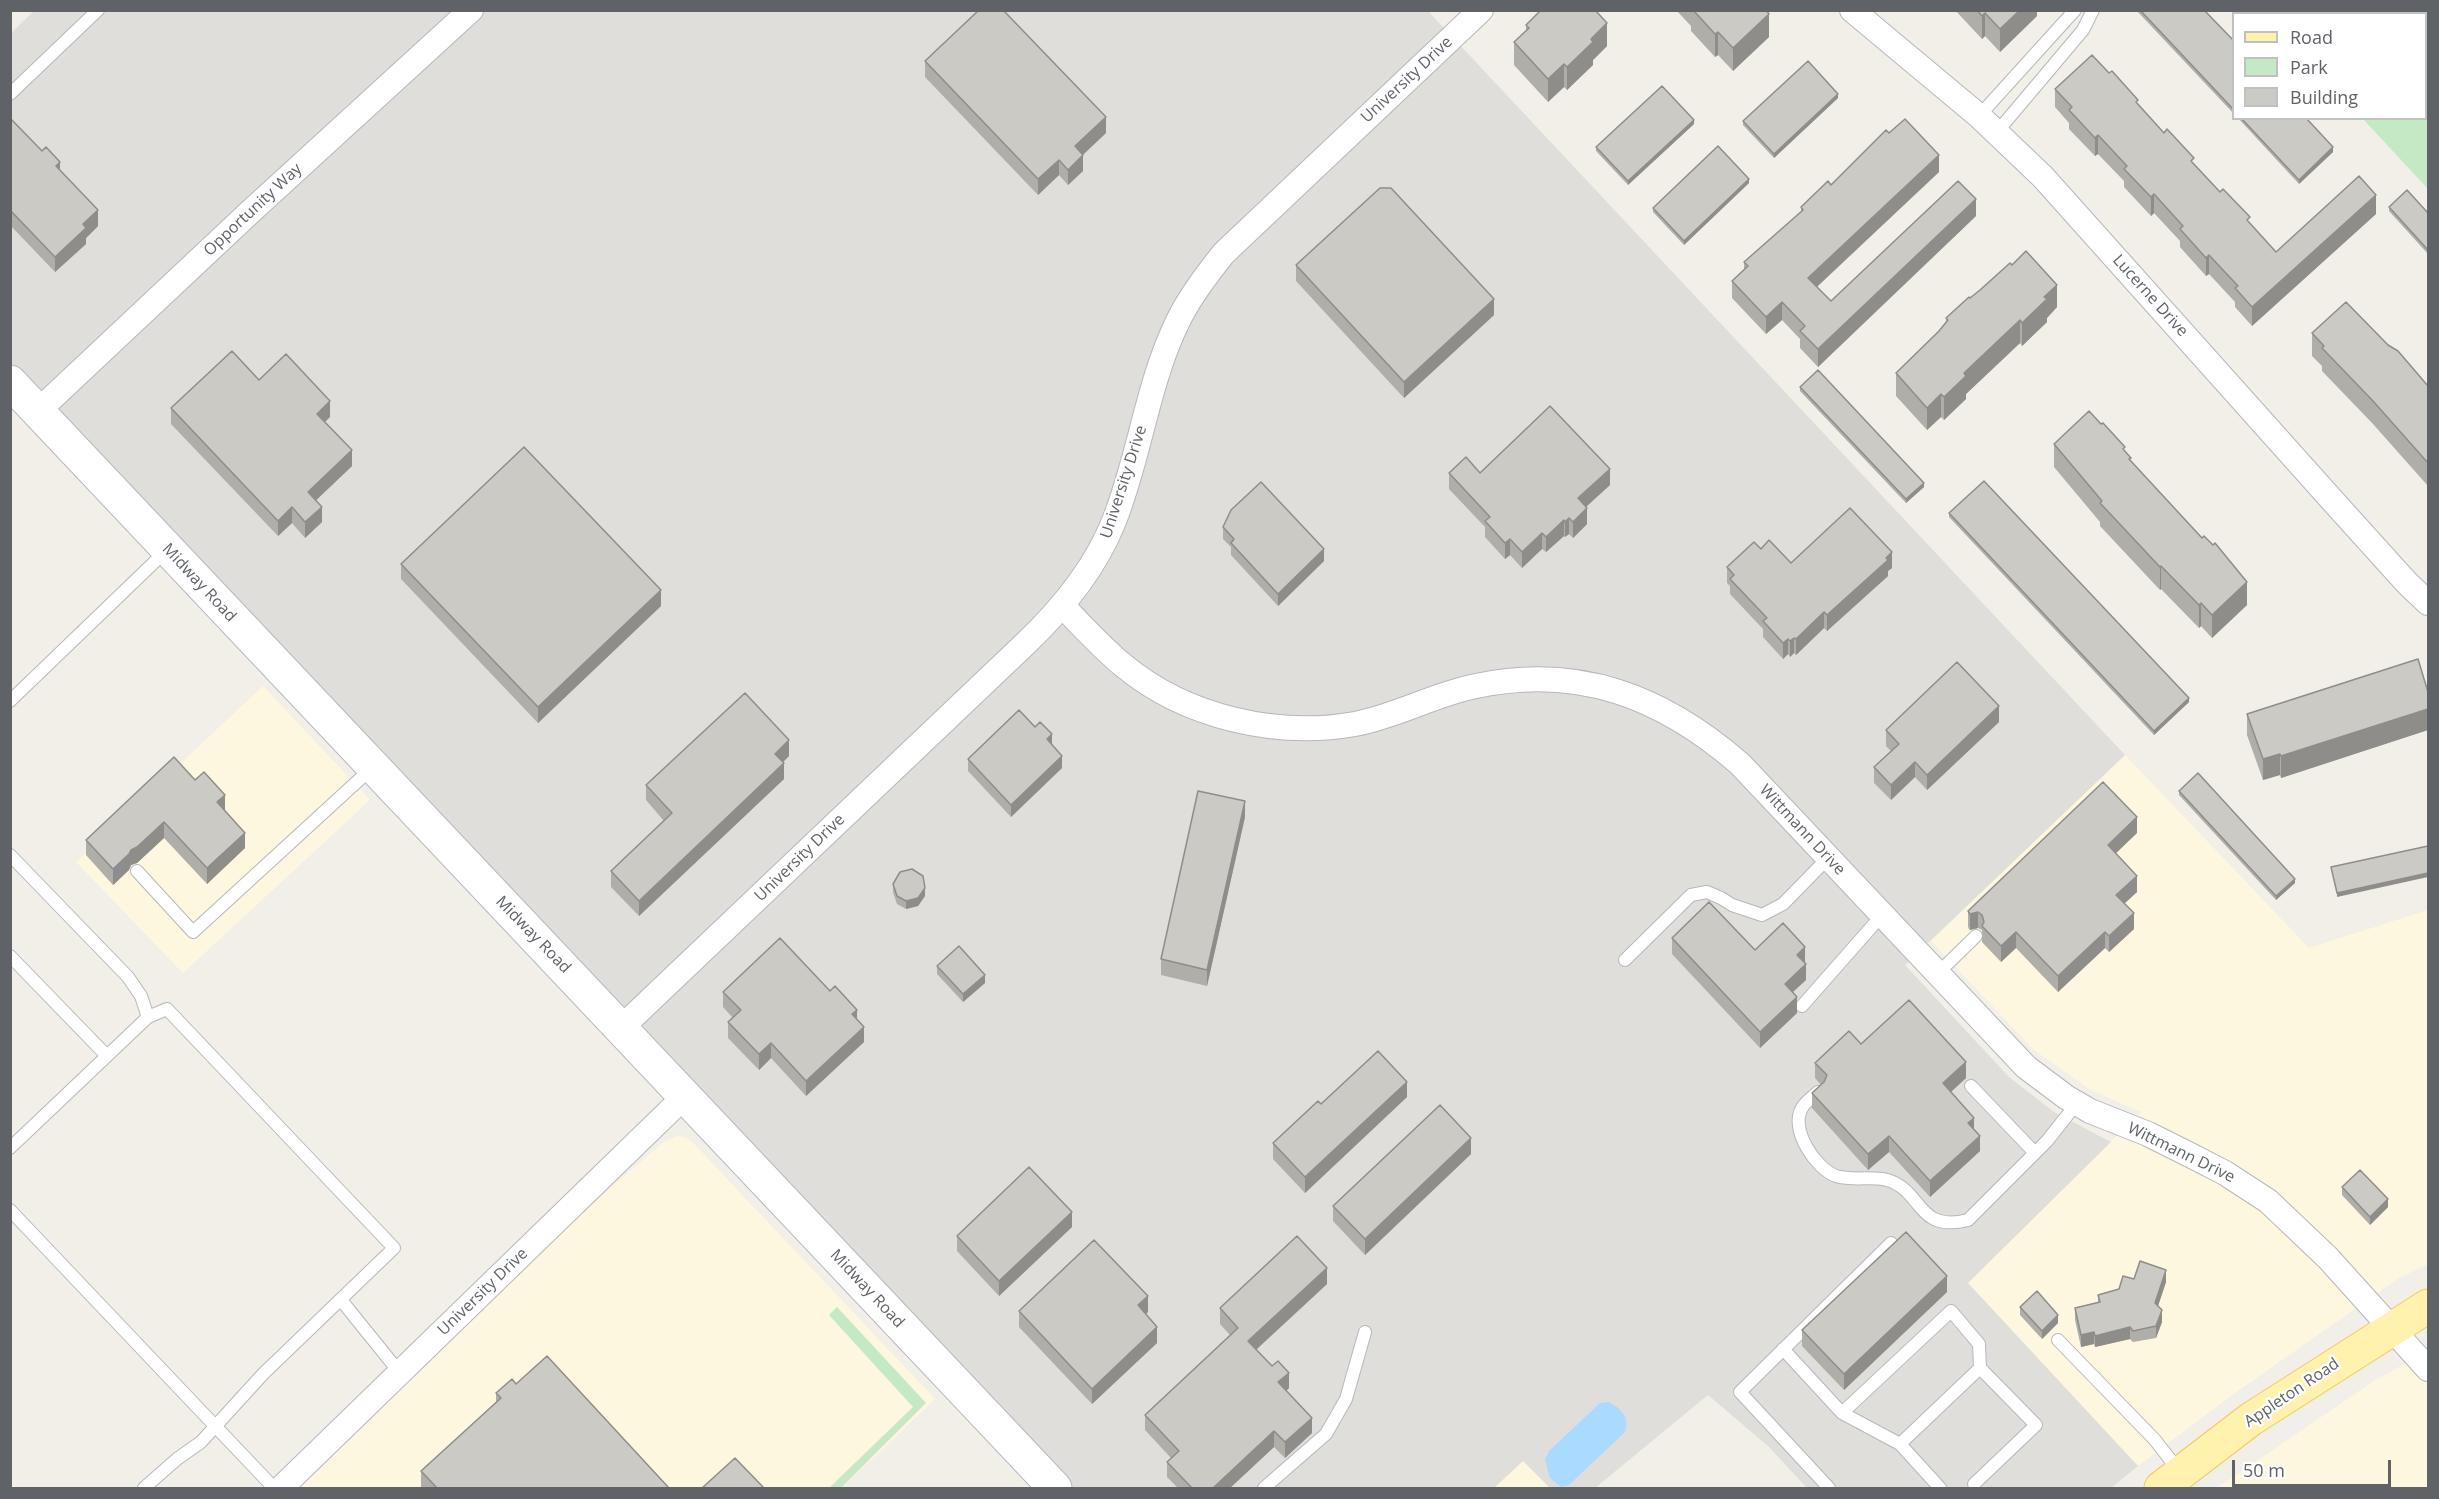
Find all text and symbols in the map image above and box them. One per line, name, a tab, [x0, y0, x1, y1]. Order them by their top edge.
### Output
legend	[2232, 12, 2427, 120]
text: Road	[2290, 25, 2333, 49]
street label: University Drive	[1357, 33, 1457, 127]
text: Park	[2290, 55, 2328, 79]
text: Building	[2290, 85, 2358, 109]
street label: Opportunity Way	[200, 160, 306, 260]
street label: Lucerne Drive	[2108, 251, 2192, 341]
street label: University Drive	[1097, 423, 1151, 541]
street label: Midway Road	[158, 540, 240, 626]
street label: Wittmann Drive	[1755, 781, 1849, 879]
street label: University Drive	[751, 810, 849, 906]
street label: Midway Road	[491, 892, 575, 978]
street label: Wittmann Drive	[2124, 1119, 2238, 1187]
street label: University Drive	[434, 1244, 532, 1340]
street label: Midway Road	[826, 1246, 908, 1332]
street label: Appleton Road	[2241, 1354, 2343, 1432]
scale bar	[2235, 1448, 2394, 1486]
text: 50 m	[2243, 1458, 2285, 1482]

